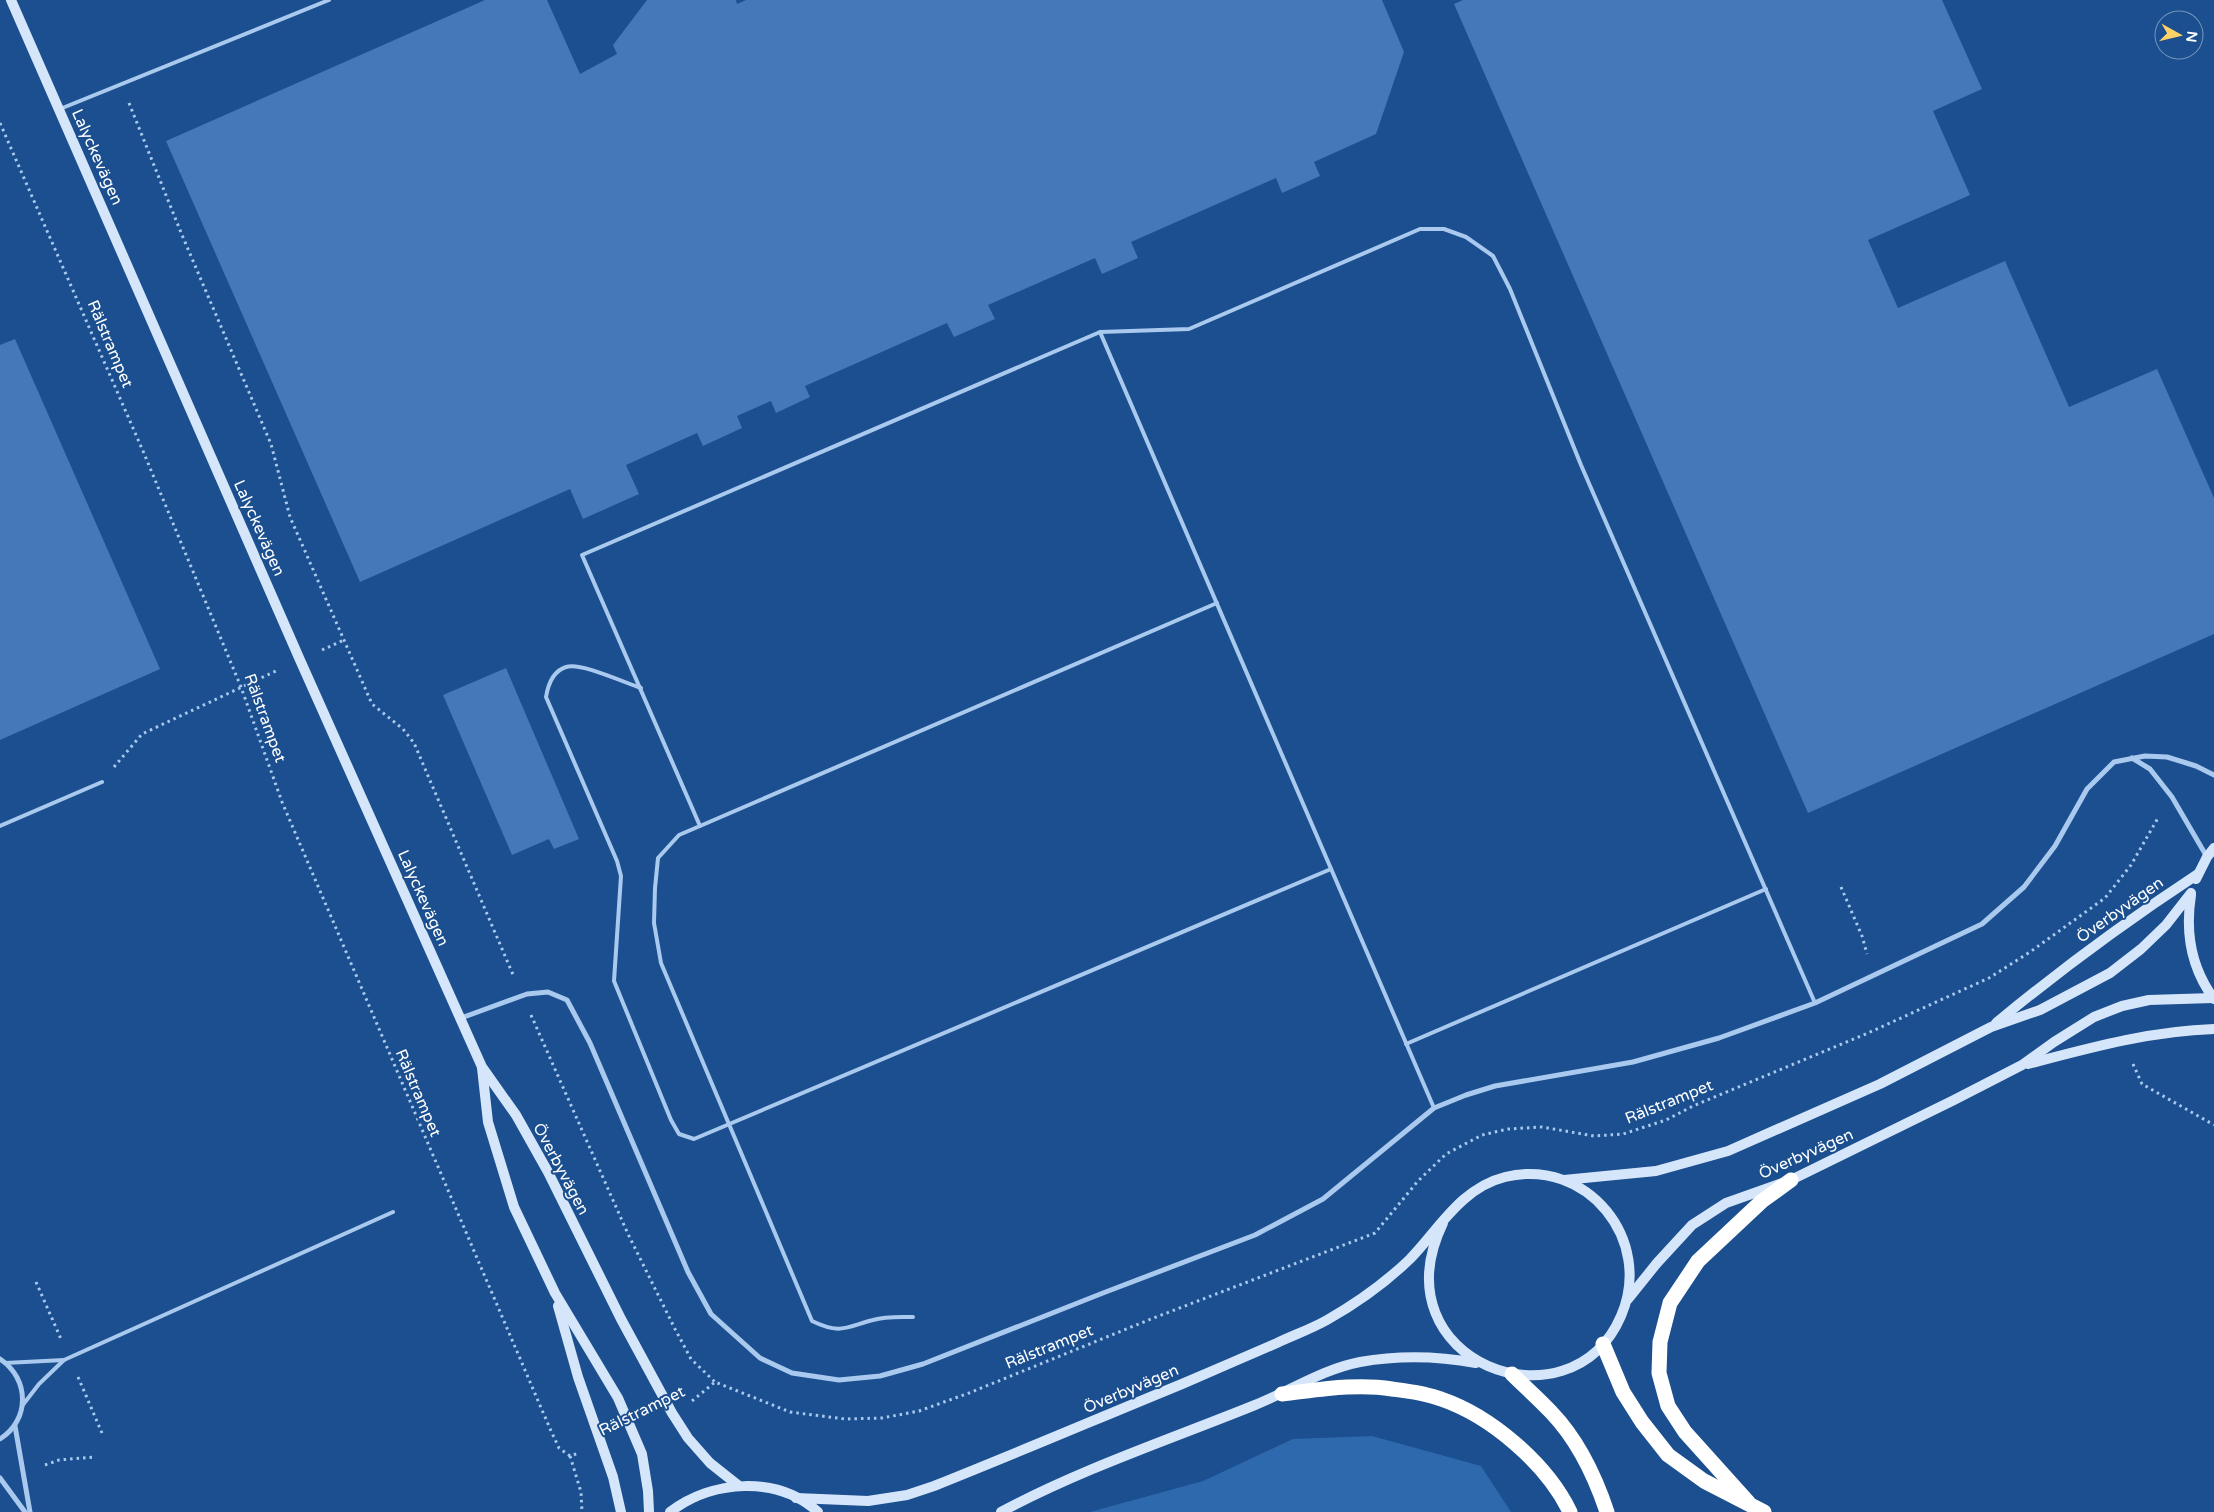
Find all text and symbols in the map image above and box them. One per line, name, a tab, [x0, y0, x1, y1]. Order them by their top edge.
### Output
north arrow	[2154, 10, 2204, 60]
text: N	[2182, 30, 2201, 43]
street label: Lalyckevägen	[67, 106, 127, 208]
street label: Rälstrampet	[83, 297, 137, 391]
street label: Lalyckevägen	[229, 477, 289, 579]
street label: Rälstrampet	[240, 671, 290, 765]
street label: Lalyckevägen	[393, 847, 453, 949]
street label: Överbyvägen	[2073, 873, 2167, 947]
street label: Rälstrampet	[391, 1046, 445, 1140]
street label: Rälstrampet	[1622, 1075, 1716, 1129]
street label: Överbyvägen	[528, 1120, 594, 1218]
street label: Överbyvägen	[1756, 1124, 1856, 1184]
street label: Rälstrampet	[1002, 1320, 1096, 1374]
street label: Överbyvägen	[1080, 1360, 1182, 1418]
street label: Rälstrampet	[596, 1382, 688, 1440]

